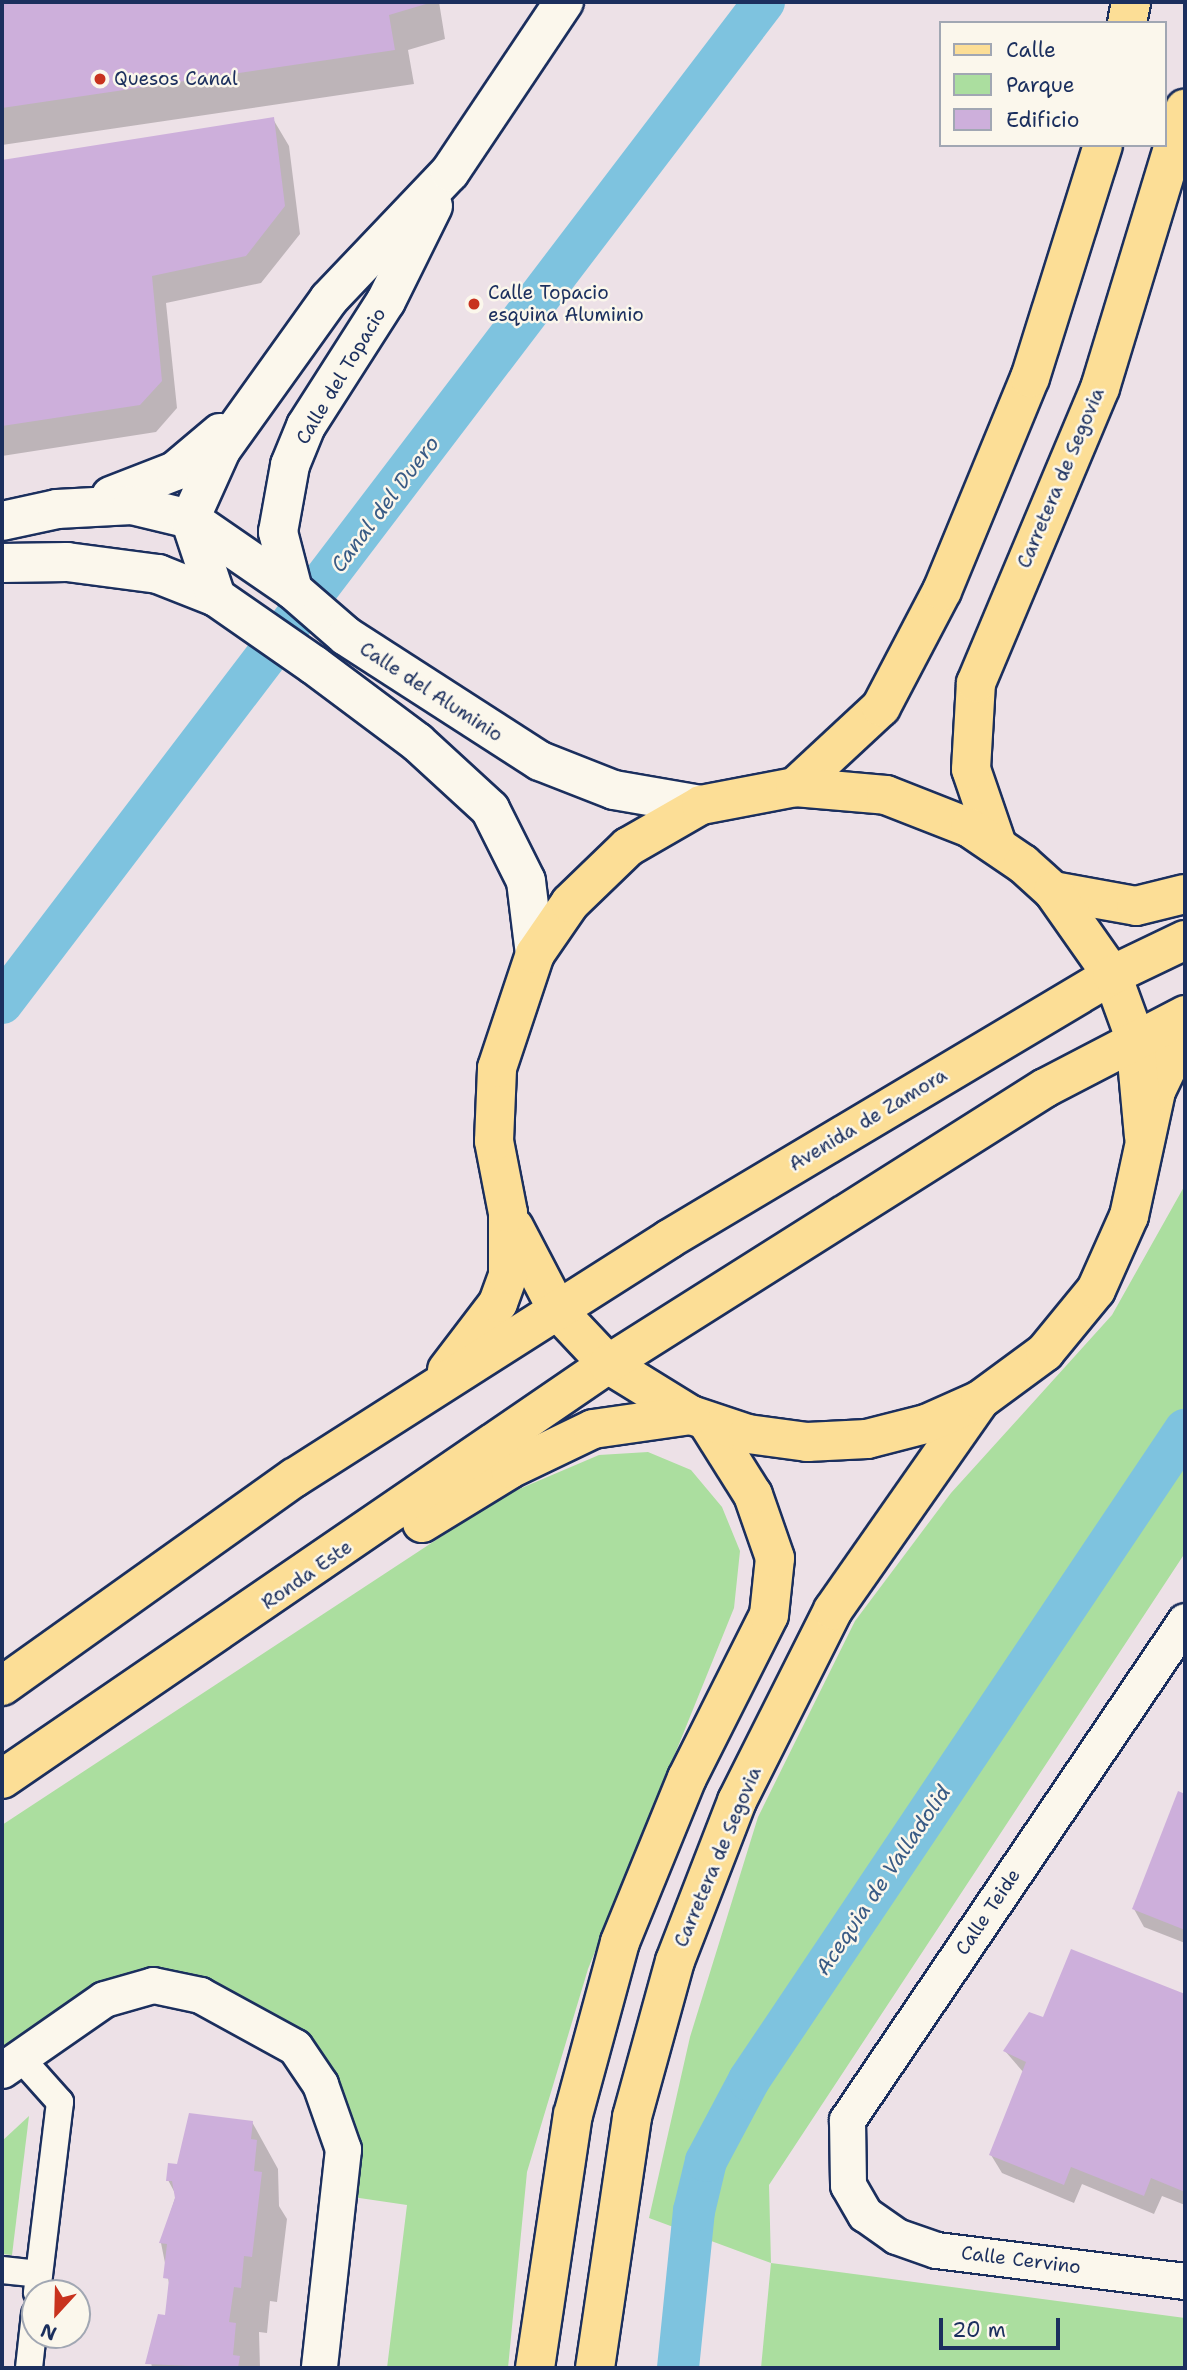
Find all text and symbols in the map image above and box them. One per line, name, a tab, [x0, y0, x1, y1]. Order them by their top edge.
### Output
legend	[939, 21, 1166, 147]
text: Calle	[1006, 36, 1056, 64]
place label: Quesos Canal	[114, 68, 238, 90]
marker: Quesos Canal	[92, 71, 108, 87]
text: Parque	[1006, 71, 1075, 99]
text: Edificio	[1006, 106, 1079, 134]
place label: Calle Topacio esquina Aluminio	[488, 282, 644, 326]
marker: Calle Topacio esquina Aluminio	[466, 296, 482, 312]
street label: Calle del Topacio	[291, 304, 391, 448]
street label: Carretera de Segovia	[1013, 384, 1109, 572]
water label: Canal del Duero	[326, 431, 444, 577]
street label: Calle del Aluminio	[355, 637, 507, 747]
street label: Avenida de Zamora	[785, 1064, 951, 1176]
street label: Ronda Este	[257, 1536, 357, 1614]
street label: Carretera de Segovia	[670, 1763, 766, 1951]
water label: Acequia de Valladolid	[810, 1780, 956, 1980]
street label: Calle Teide	[951, 1864, 1025, 1960]
street label: Calle Cervino	[960, 2241, 1082, 2279]
north arrow	[21, 2279, 91, 2349]
scale bar	[942, 2304, 1063, 2348]
text: 20 m	[952, 2316, 1006, 2344]
text: N	[37, 2318, 60, 2346]

